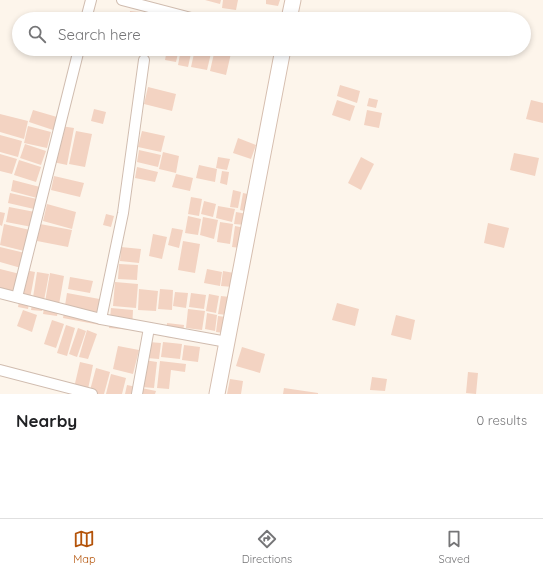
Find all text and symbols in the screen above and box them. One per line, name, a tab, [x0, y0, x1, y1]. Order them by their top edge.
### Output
search box	[12, 12, 531, 56]
icon: search	[26, 23, 48, 45]
text: Search here	[58, 25, 141, 44]
text: Nearby	[16, 410, 77, 431]
text: 0 results	[476, 412, 527, 428]
tab: Map	[73, 528, 96, 566]
tab: Directions	[242, 528, 292, 566]
tab: Saved	[438, 528, 470, 566]

